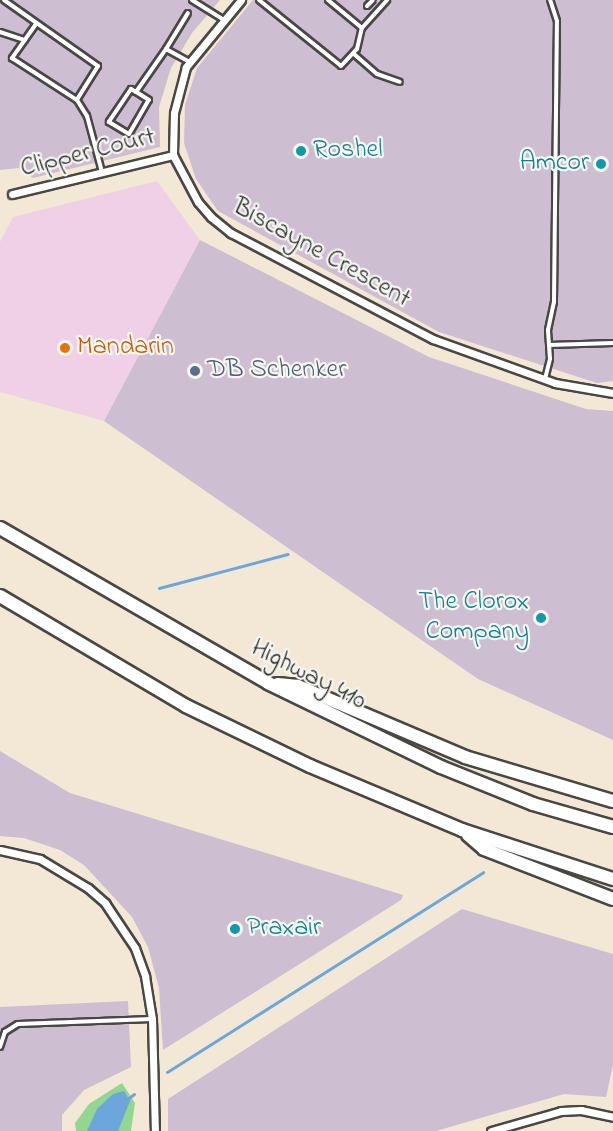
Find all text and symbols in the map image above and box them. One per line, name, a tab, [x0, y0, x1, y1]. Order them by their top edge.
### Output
street label: Clipper Court	[18, 122, 158, 186]
place label: Roshel	[313, 135, 382, 167]
marker: Roshel	[294, 144, 308, 158]
place label: Amcor	[520, 148, 589, 180]
marker: Amcor	[594, 157, 608, 171]
street label: Biscayne Crescent	[227, 192, 415, 316]
place label: Mandarin	[77, 332, 174, 364]
marker: Mandarin	[58, 341, 72, 355]
place label: DB Schenker	[207, 355, 346, 387]
marker: DB Schenker	[188, 364, 202, 378]
place label: The Clorox Company	[418, 587, 529, 648]
marker: The Clorox Company	[534, 611, 548, 625]
street label: Highway 410	[245, 634, 371, 718]
place label: Praxair	[247, 913, 321, 945]
marker: Praxair	[228, 922, 242, 936]

